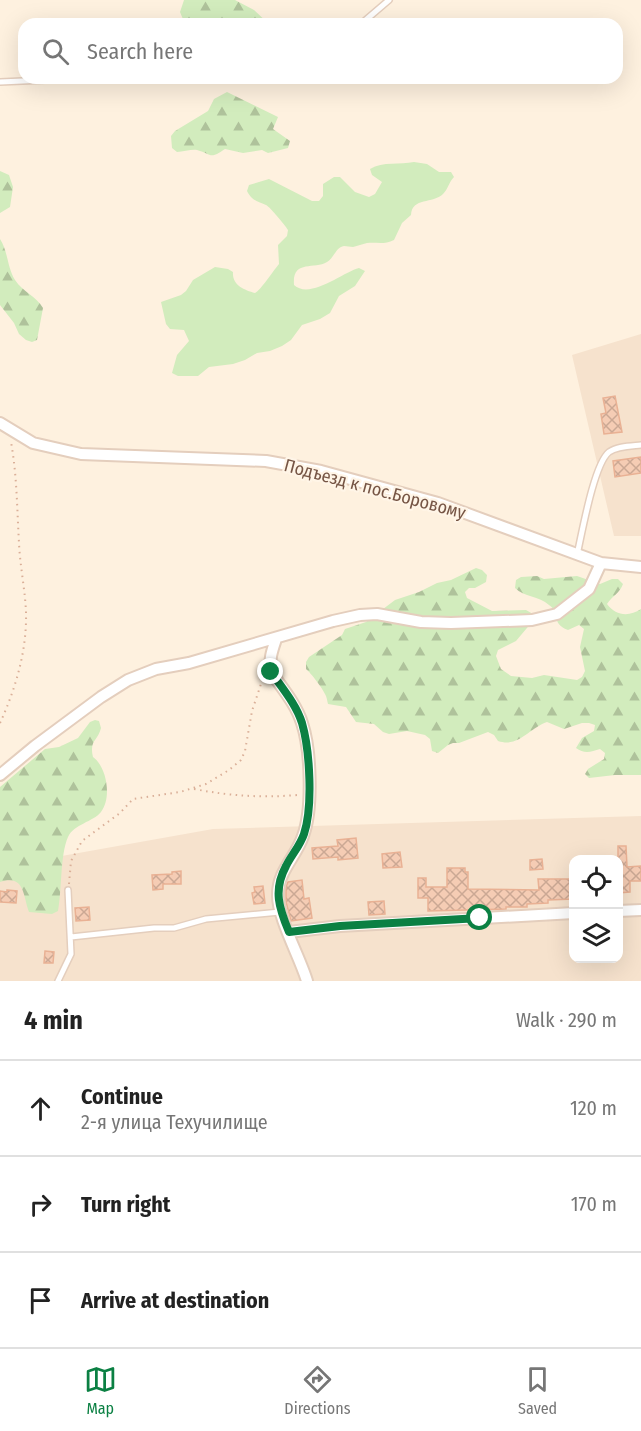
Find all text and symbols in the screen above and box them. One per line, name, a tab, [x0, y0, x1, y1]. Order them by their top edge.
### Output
search box	[18, 18, 623, 84]
icon: search	[39, 35, 72, 68]
text: Search here	[87, 38, 193, 65]
street label: Подъезд к пос.Боровому	[282, 454, 468, 524]
route end	[257, 658, 283, 684]
map controls	[569, 855, 623, 963]
button: locate	[569, 855, 623, 909]
route start	[466, 904, 492, 930]
button: layers	[569, 909, 623, 963]
text: 4 min	[24, 1005, 83, 1036]
text: Walk · 290 m	[516, 1008, 617, 1032]
text: Continue	[81, 1083, 163, 1110]
icon: ahead	[24, 1092, 57, 1125]
text: 120 m	[570, 1096, 617, 1120]
text: 2-я улица Техучилище	[81, 1110, 268, 1134]
icon: right	[24, 1188, 57, 1221]
text: Turn right	[81, 1191, 170, 1218]
text: 170 m	[571, 1192, 617, 1216]
icon: arrive	[24, 1284, 57, 1317]
text: Arrive at destination	[81, 1287, 269, 1314]
tab: Map	[84, 1363, 117, 1418]
tab: Directions	[284, 1363, 351, 1418]
tab: Saved	[518, 1363, 557, 1418]

